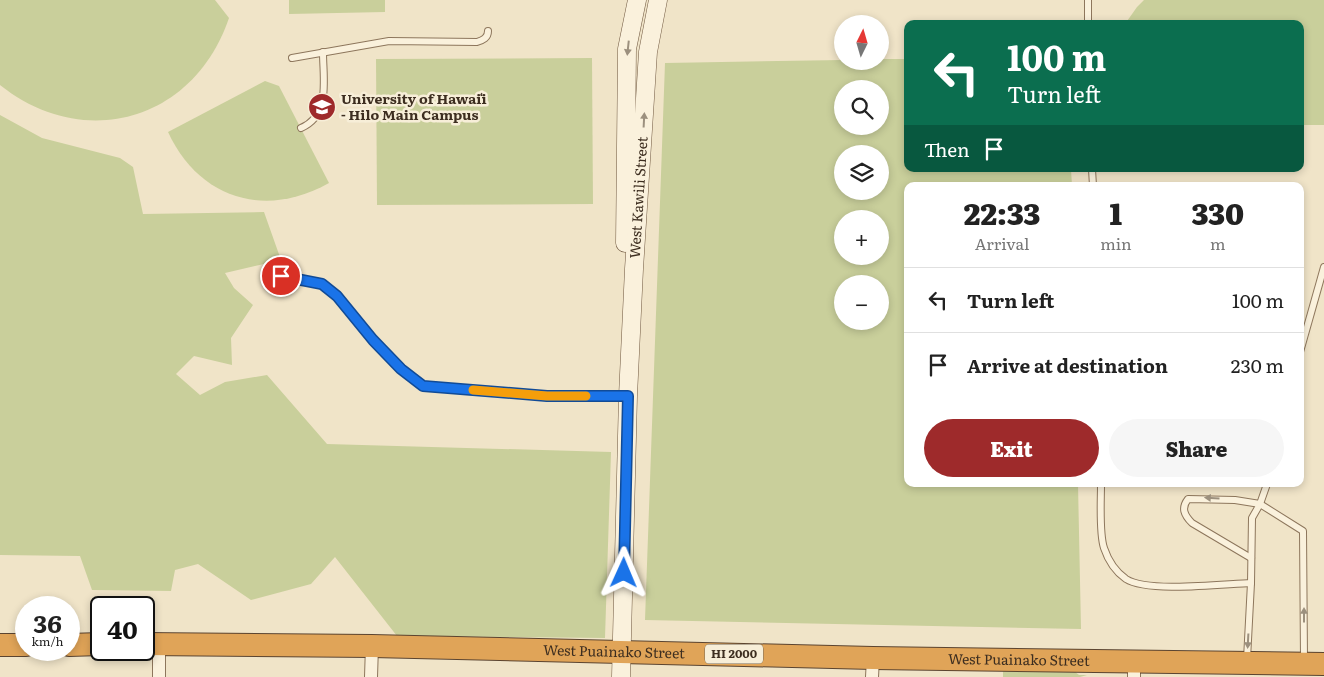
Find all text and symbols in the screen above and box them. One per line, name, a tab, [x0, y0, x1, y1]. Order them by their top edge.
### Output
north arrow	[834, 15, 889, 70]
map controls	[834, 15, 889, 330]
text: 100 m	[1007, 30, 1107, 82]
one-way arrow	[624, 40, 632, 56]
icon: left	[924, 40, 989, 105]
text: Turn left	[1007, 77, 1101, 110]
button: search	[834, 80, 889, 135]
place label: University of Hawaiʻi - Hilo Main Campus	[341, 88, 487, 124]
school or university icon: University of Hawaiʻi - Hilo Main Campus	[307, 92, 337, 122]
one-way arrow	[640, 111, 648, 127]
street label: West Kawili Street	[624, 135, 652, 259]
text: Then	[924, 135, 970, 163]
icon: arrive	[980, 135, 1008, 163]
button: layers	[834, 145, 889, 200]
text: 22:33	[964, 190, 1040, 234]
text: 1	[1110, 190, 1122, 234]
text: 330	[1191, 190, 1244, 234]
button: +	[834, 210, 889, 265]
text: Arrival	[975, 231, 1029, 255]
text: min	[1100, 231, 1132, 255]
text: m	[1210, 231, 1226, 255]
pin	[260, 255, 302, 297]
icon: arrive	[267, 262, 295, 290]
button: −	[834, 275, 889, 330]
icon: left	[924, 286, 952, 314]
text: Turn left	[967, 286, 1054, 314]
text: 100 m	[1232, 286, 1284, 314]
icon: arrive	[924, 351, 952, 379]
text: Arrive at destination	[967, 351, 1168, 379]
text: 230 m	[1231, 351, 1284, 379]
button: Exit	[924, 419, 1099, 477]
button: Share	[1109, 419, 1284, 477]
one-way arrow	[1203, 494, 1219, 502]
position arrow	[597, 546, 649, 598]
speed limit sign: 40	[90, 596, 155, 661]
text: 36	[33, 604, 62, 641]
one-way arrow	[1300, 607, 1308, 623]
text: km/h	[32, 632, 63, 650]
one-way arrow	[1244, 633, 1252, 649]
street label: West Puainako Street	[543, 639, 685, 662]
road number: HI 2000	[705, 644, 763, 664]
street label: West Puainako Street	[948, 648, 1090, 670]

